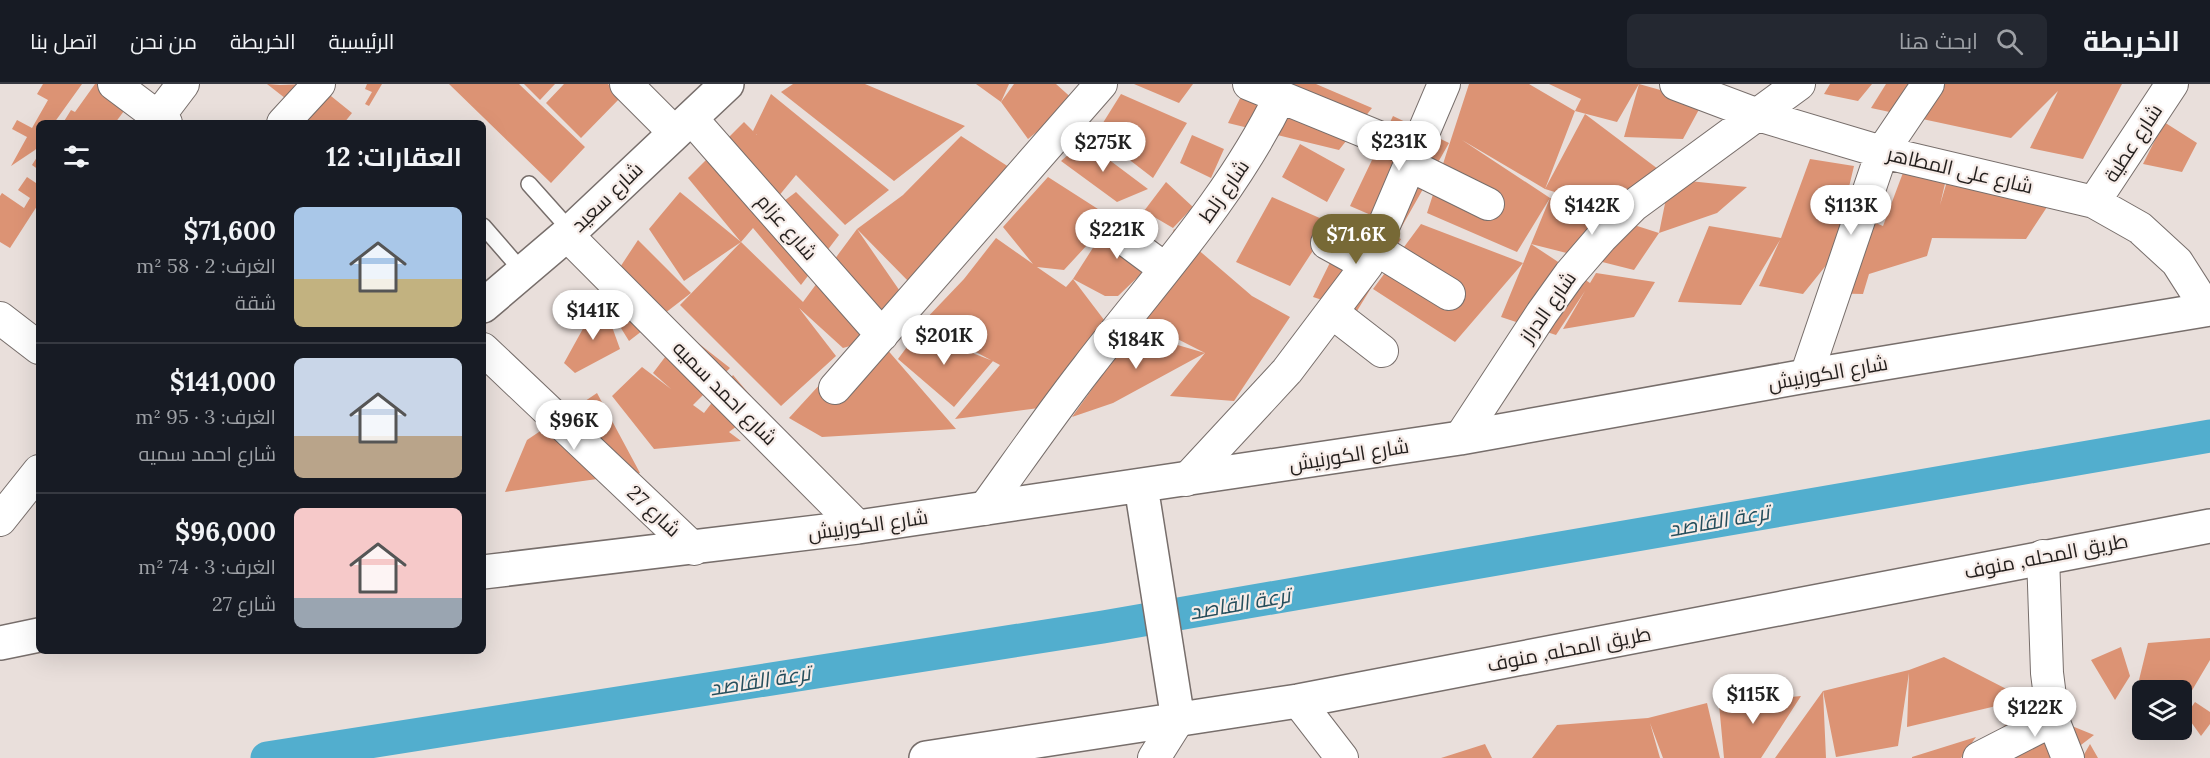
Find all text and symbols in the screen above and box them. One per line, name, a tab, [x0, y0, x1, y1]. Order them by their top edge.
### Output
search box	[1627, 14, 2047, 68]
text: الخريطة	[2083, 23, 2180, 59]
icon: search	[1993, 25, 2026, 58]
text: ابحث هنا	[1899, 27, 1978, 55]
text: اتصل بنا	[30, 28, 97, 55]
text: من نحن	[130, 28, 197, 55]
text: الخريطة	[230, 28, 296, 55]
text: الرئيسية	[329, 28, 394, 55]
street label: شارع عطية	[2098, 99, 2169, 188]
pin: $231K	[1357, 121, 1441, 172]
pin: $275K	[1061, 122, 1145, 173]
text: $231K	[1371, 128, 1427, 153]
text: $275K	[1075, 129, 1131, 154]
icon: filters	[60, 140, 93, 173]
text: العقارات: 12	[326, 140, 462, 173]
street label: شارع على المطاهر	[1883, 140, 2036, 200]
street label: شارع زلط	[1193, 155, 1256, 228]
street label: شارع سعيد	[566, 156, 649, 238]
pin: $142K	[1550, 185, 1634, 236]
pin: $113K	[1809, 185, 1893, 236]
street label: شارع عزام	[750, 188, 823, 266]
text: $142K	[1564, 192, 1620, 217]
text: $113K	[1824, 192, 1878, 217]
pin: $221K	[1075, 209, 1159, 260]
text: $71,600	[183, 214, 276, 247]
pin: $71.6K	[1307, 214, 1405, 265]
text: $221K	[1089, 216, 1145, 241]
text: $71.6K	[1326, 221, 1386, 246]
icon: home	[342, 231, 414, 303]
text: الغرف: 2 · 58 m²	[136, 253, 276, 278]
street label: شارع الدراز	[1513, 266, 1583, 349]
text: شقة	[235, 290, 276, 315]
pin: $141K	[551, 290, 635, 341]
text: $141K	[566, 297, 620, 322]
pin: $201K	[902, 315, 986, 366]
pin: $184K	[1094, 319, 1178, 370]
text: $201K	[915, 322, 973, 347]
text: $184K	[1108, 326, 1164, 351]
street label: شارع احمد سميه	[667, 335, 783, 451]
street label: شارع الكورنيش	[1766, 350, 1890, 397]
text: $141,000	[170, 365, 276, 398]
icon: home	[342, 382, 414, 454]
pin: $96K	[538, 400, 610, 451]
text: الغرف: 3 · 95 m²	[135, 404, 276, 429]
text: $96K	[549, 407, 599, 432]
street label: شارع الكورنيش	[1287, 433, 1411, 478]
text: شارع احمد سميه	[139, 441, 276, 466]
street label: شارع 27	[621, 480, 686, 543]
water label: ترعة القاصد	[1667, 498, 1775, 543]
street label: شارع الكورنيش	[806, 504, 930, 547]
text: $96,000	[175, 515, 276, 548]
street label: طريق المحله, منوف	[1962, 527, 2130, 585]
icon: home	[342, 532, 414, 604]
text: الغرف: 3 · 74 m²	[138, 554, 276, 579]
water label: ترعة القاصد	[1188, 581, 1296, 626]
text: شارع 27	[212, 591, 276, 616]
street label: طريق المحله, منوف	[1485, 620, 1653, 678]
water label: ترعة القاصد	[708, 659, 816, 702]
pin: $115K	[1711, 674, 1795, 725]
map controls	[2132, 680, 2192, 740]
button: layers	[2132, 680, 2192, 740]
text: $115K	[1726, 681, 1780, 706]
pin: $122K	[1993, 687, 2077, 738]
text: $122K	[2007, 694, 2063, 719]

